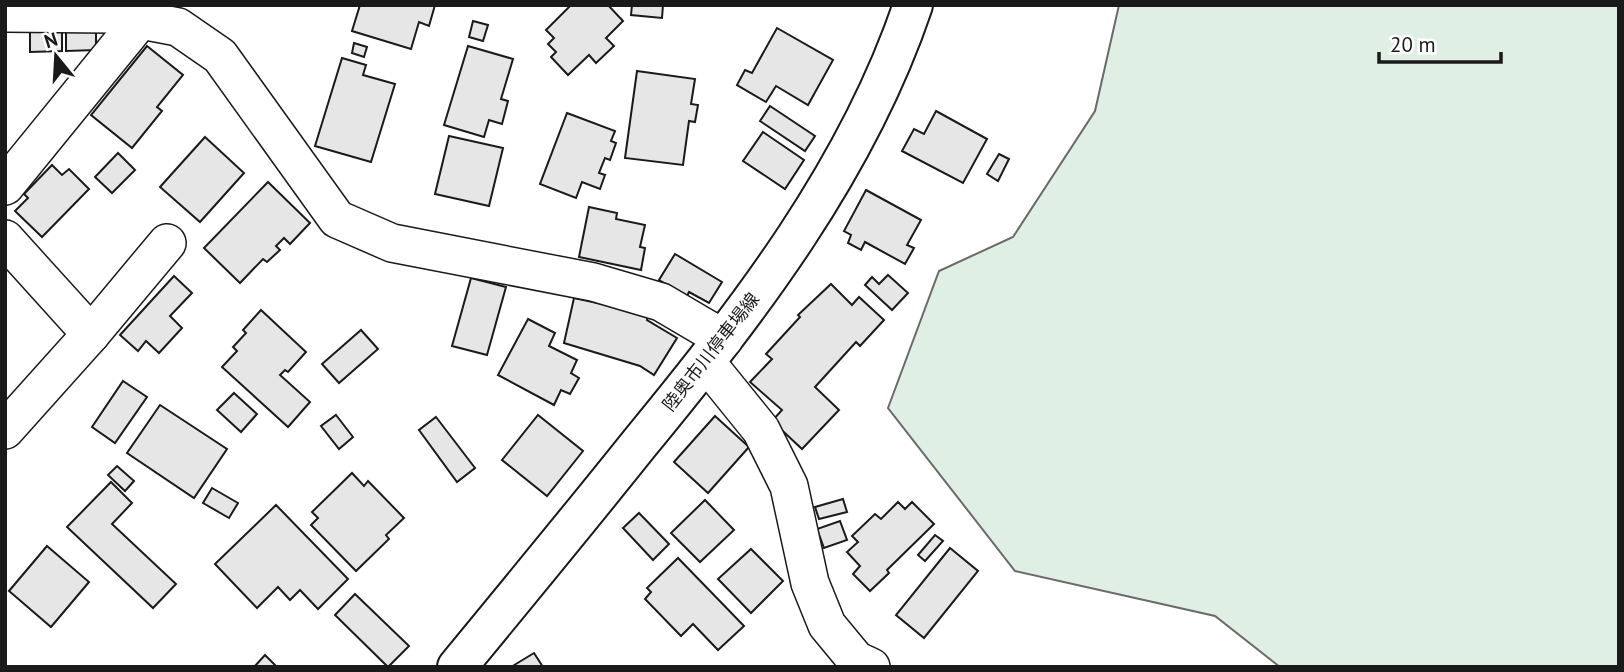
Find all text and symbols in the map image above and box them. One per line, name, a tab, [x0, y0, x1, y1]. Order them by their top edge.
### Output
north arrow	[21, 21, 91, 91]
scale bar	[1379, 21, 1502, 65]
text: N	[41, 26, 60, 53]
text: 20 m	[1390, 31, 1436, 58]
street label: 陸奥市川停車場線	[657, 288, 764, 416]

